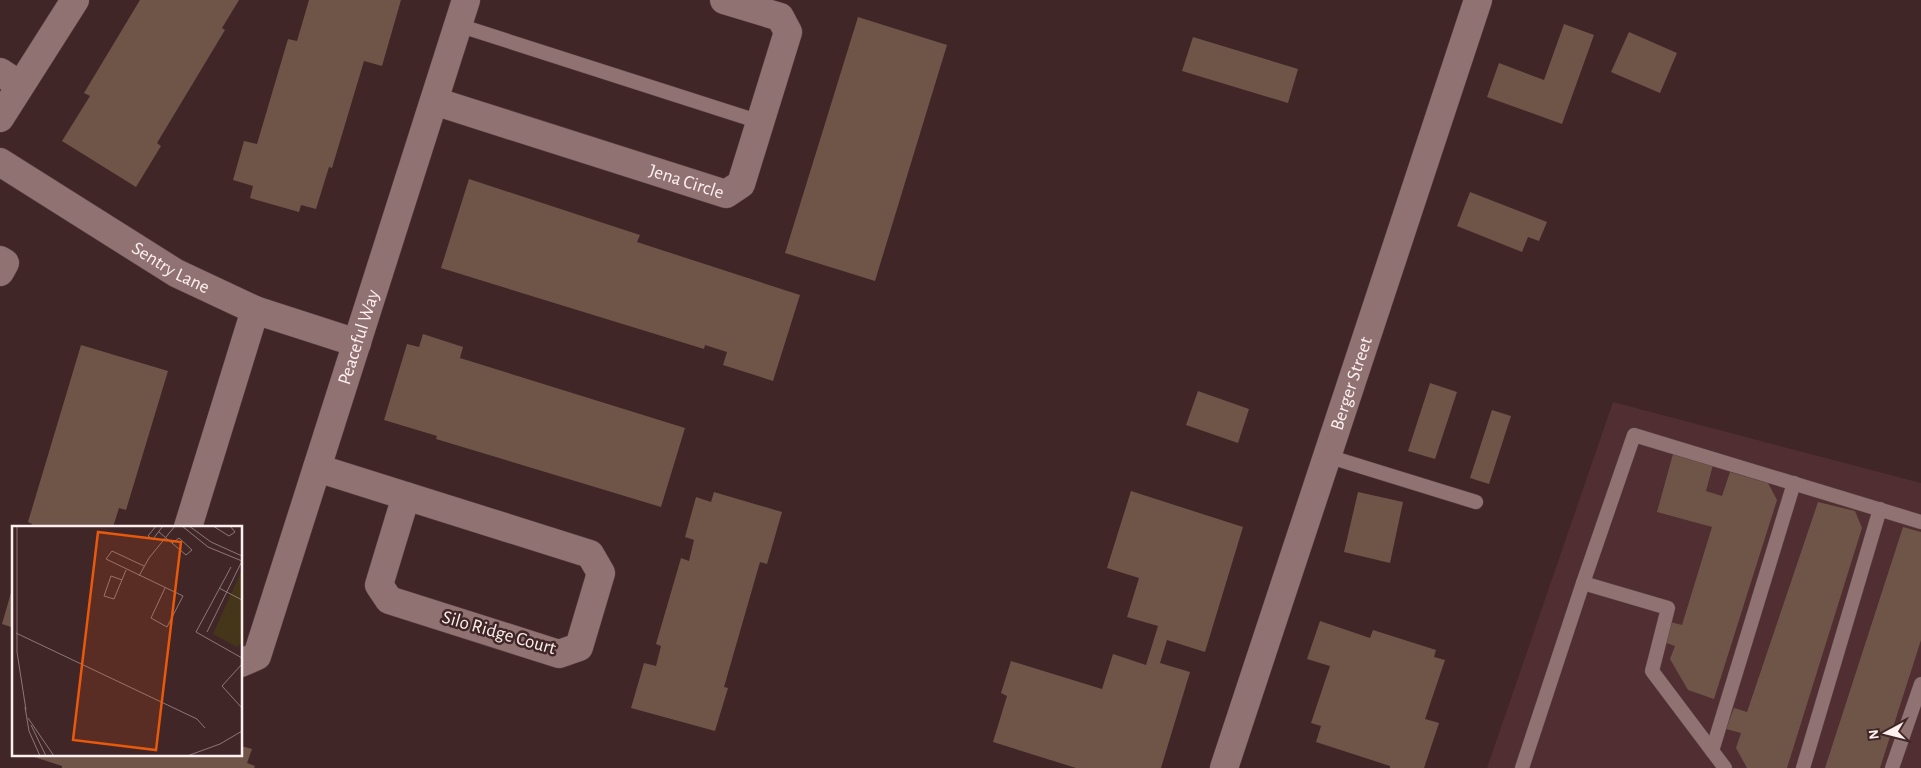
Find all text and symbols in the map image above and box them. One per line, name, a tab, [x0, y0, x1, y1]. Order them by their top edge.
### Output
street label: Jena Circle	[647, 161, 726, 202]
street label: Sentry Lane	[129, 238, 213, 297]
street label: Peaceful Way	[335, 287, 383, 387]
street label: Berger Street	[1327, 334, 1375, 433]
inset map	[12, 526, 242, 756]
street label: Silo Ridge Court	[440, 608, 558, 658]
north arrow	[1861, 708, 1911, 758]
text: N	[1867, 729, 1882, 740]

